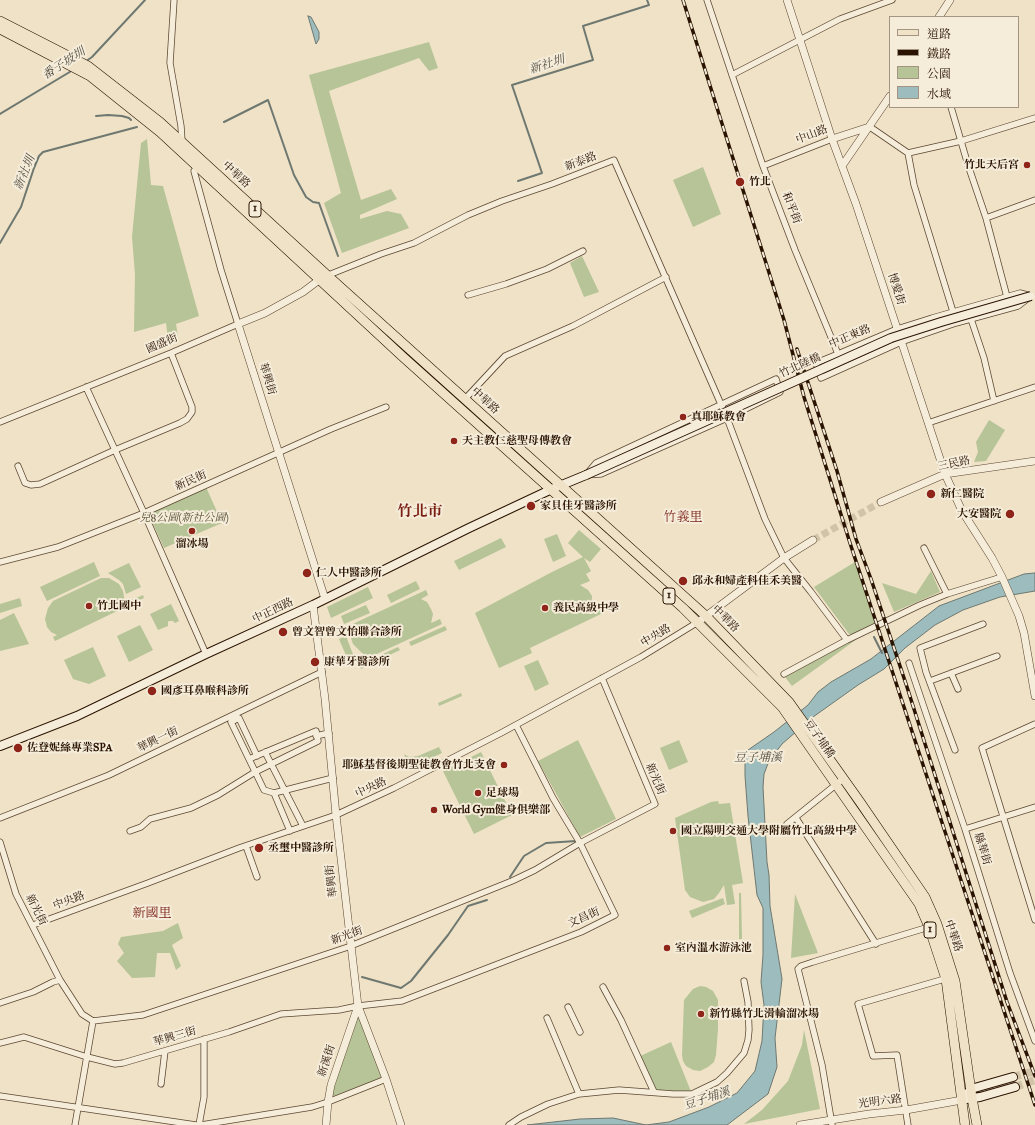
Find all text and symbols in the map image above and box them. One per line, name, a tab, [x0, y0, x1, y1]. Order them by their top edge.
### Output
legend	[889, 16, 1019, 108]
text: 道路	[927, 27, 951, 41]
water label: 番子坡圳	[40, 45, 88, 83]
text: 鐵路	[927, 47, 951, 61]
water label: 新社圳	[528, 53, 566, 77]
text: 公園	[927, 67, 951, 81]
text: 水域	[927, 87, 951, 101]
street label: 中山路	[794, 123, 830, 147]
street label: 新泰路	[563, 150, 599, 174]
water label: 新社圳	[12, 154, 38, 192]
place label: 竹北天后宮	[964, 158, 1019, 172]
street label: 中華路	[219, 159, 253, 191]
marker: 竹北天后宮	[1022, 160, 1032, 170]
place label: 竹北	[749, 175, 771, 189]
marker: 竹北	[734, 176, 746, 188]
street label: 和平街	[779, 190, 803, 226]
road number: 1	[249, 201, 261, 217]
street label: 博愛街	[885, 271, 907, 307]
street label: 中正東路	[827, 322, 873, 352]
street label: 國盛街	[144, 331, 180, 357]
street label: 竹北陸橋	[777, 351, 823, 381]
street label: 華興街	[256, 361, 278, 397]
street label: 中華路	[468, 385, 502, 417]
place label: 真耶穌教會	[691, 410, 746, 424]
marker: 真耶穌教會	[678, 412, 688, 422]
place label: 天主教仁慈聖母傳教會	[462, 434, 572, 448]
marker: 天主教仁慈聖母傳教會	[449, 436, 459, 446]
street label: 三民路	[936, 454, 972, 474]
street label: 新民街	[173, 468, 209, 494]
place label: 新仁醫院	[940, 487, 984, 501]
marker: 新仁醫院	[925, 488, 937, 500]
place label: 家貝佳牙醫診所	[540, 499, 617, 513]
marker: 家貝佳牙醫診所	[525, 500, 537, 512]
district label: 竹北市	[398, 503, 442, 521]
place label: 大安醫院	[957, 507, 1001, 521]
marker: 大安醫院	[1004, 508, 1016, 520]
district label: 竹義里	[664, 510, 702, 526]
park label: 兒8公園(新社公園)	[139, 511, 229, 525]
marker: 溜冰場	[187, 526, 197, 536]
place label: 溜冰場	[176, 537, 208, 551]
place label: 仁人中醫診所	[316, 566, 382, 580]
marker: 仁人中醫診所	[301, 567, 313, 579]
place label: 邱永和婦產科佳禾美醫	[692, 574, 802, 588]
marker: 邱永和婦產科佳禾美醫	[677, 575, 689, 587]
road number: 1	[663, 588, 675, 604]
street label: 中正西路	[250, 596, 296, 626]
place label: 竹北國中	[97, 599, 141, 613]
marker: 竹北國中	[84, 601, 94, 611]
place label: 義民高級中學	[553, 601, 619, 615]
marker: 義民高級中學	[540, 603, 550, 613]
street label: 中華路	[709, 603, 741, 635]
street label: 中央路	[638, 622, 674, 650]
place label: 曾文智曾文怡聯合診所	[292, 625, 402, 639]
marker: 曾文智曾文怡聯合診所	[277, 626, 289, 638]
place label: 康華牙醫診所	[324, 655, 390, 669]
marker: 康華牙醫診所	[309, 656, 321, 668]
place label: 國彥耳鼻喉科診所	[161, 684, 249, 698]
marker: 國彥耳鼻喉科診所	[146, 685, 158, 697]
street label: 豆子埔橋	[801, 717, 837, 761]
street label: 華興一街	[135, 724, 181, 756]
place label: 佐登妮絲專業SPA	[27, 741, 113, 755]
marker: 佐登妮絲專業SPA	[12, 742, 24, 754]
water label: 豆子埔溪	[734, 751, 782, 765]
place label: 耶穌基督後期聖徒教會竹北支會	[342, 758, 496, 772]
marker: 耶穌基督後期聖徒教會竹北支會	[499, 760, 509, 770]
street label: 新光街	[642, 761, 668, 797]
street label: 中央路	[353, 775, 389, 801]
place label: 足球場	[486, 786, 519, 800]
marker: 足球場	[473, 788, 483, 798]
place label: World Gym健身俱樂部	[442, 803, 550, 817]
marker: World Gym健身俱樂部	[429, 805, 439, 815]
place label: 國立陽明交通大學附屬竹北高級中學	[681, 824, 857, 838]
marker: 國立陽明交通大學附屬竹北高級中學	[668, 826, 678, 836]
street label: 縣華街	[971, 831, 993, 867]
place label: 丞璽中醫診所	[268, 841, 334, 855]
marker: 丞璽中醫診所	[253, 842, 265, 854]
street label: 華興街	[323, 864, 341, 898]
street label: 中央路	[51, 889, 87, 913]
street label: 新光街	[23, 892, 49, 928]
street label: 文昌街	[566, 905, 602, 931]
district label: 新國里	[133, 906, 171, 922]
street label: 中華路	[941, 918, 965, 954]
road number: 1	[924, 922, 936, 938]
street label: 新光街	[329, 924, 365, 948]
place label: 室內溫水游泳池	[675, 941, 752, 955]
marker: 室內溫水游泳池	[662, 943, 672, 953]
place label: 新竹縣竹北滑輪溜冰場	[709, 1007, 819, 1021]
marker: 新竹縣竹北滑輪溜冰場	[696, 1009, 706, 1019]
street label: 華興三街	[152, 1025, 198, 1049]
street label: 新溪街	[316, 1043, 338, 1079]
water label: 豆子埔溪	[682, 1085, 732, 1113]
street label: 光明六路	[857, 1093, 903, 1111]

